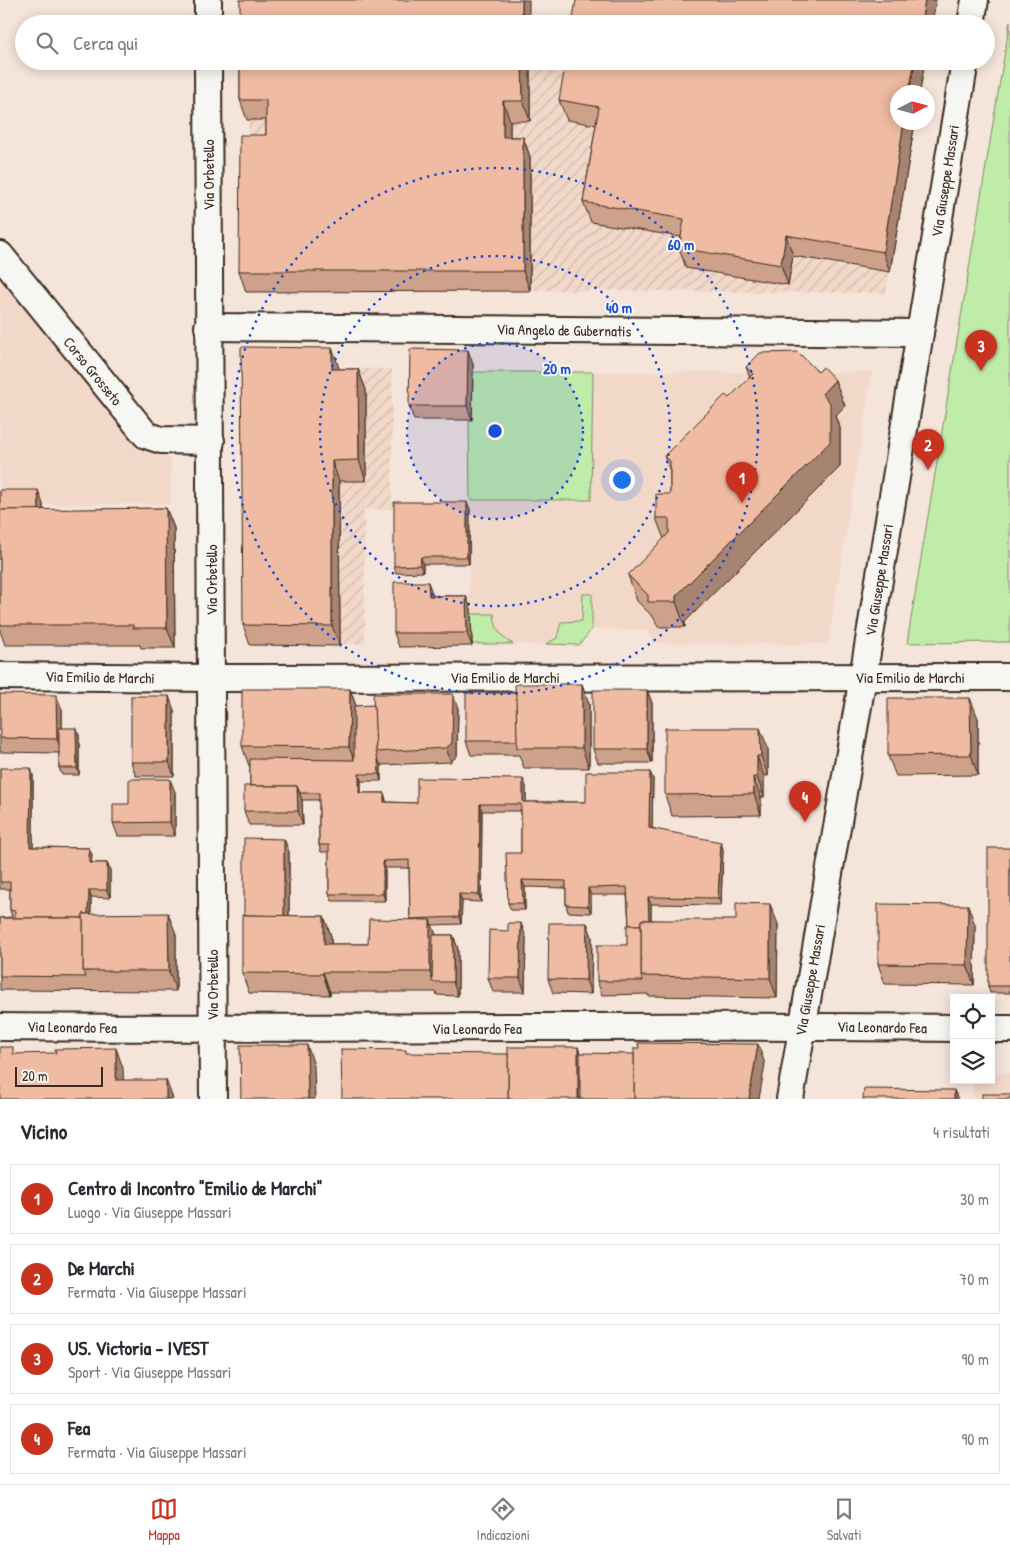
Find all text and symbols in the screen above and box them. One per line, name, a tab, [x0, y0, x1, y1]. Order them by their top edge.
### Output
search box	[15, 15, 995, 70]
icon: search	[33, 29, 61, 57]
text: Cerca qui	[73, 30, 138, 56]
north arrow	[890, 85, 935, 130]
street label: Via Giuseppe Massari	[926, 124, 964, 238]
street label: Via Orbetello	[198, 139, 219, 211]
text: 60 m	[668, 234, 694, 255]
text: 40 m	[606, 297, 632, 318]
street label: Via Angelo de Gubernatis	[496, 318, 632, 342]
pin: 3	[965, 330, 997, 371]
street label: Corso Grosseto	[59, 332, 127, 410]
text: 20 m	[543, 358, 571, 379]
centre of rings	[486, 422, 504, 440]
pin: 2	[912, 429, 944, 470]
pin: 1	[726, 462, 758, 503]
your location	[609, 467, 635, 493]
street label: Via Giuseppe Massari	[860, 523, 898, 637]
street label: Via Orbetello	[201, 544, 222, 616]
street label: Via Emilio de Marchi	[45, 666, 155, 688]
street label: Via Emilio de Marchi	[450, 667, 560, 688]
street label: Via Emilio de Marchi	[855, 667, 965, 688]
pin: 4	[789, 781, 821, 822]
street label: Via Giuseppe Massari	[790, 923, 830, 1037]
street label: Via Orbetello	[202, 949, 223, 1021]
map controls	[950, 994, 995, 1084]
button: locate	[950, 994, 995, 1039]
street label: Via Leonardo Fea	[27, 1016, 117, 1038]
street label: Via Leonardo Fea	[837, 1016, 927, 1038]
street label: Via Leonardo Fea	[432, 1018, 522, 1039]
button: layers	[950, 1039, 995, 1084]
scale bar	[15, 1064, 102, 1087]
text: 20 m	[22, 1066, 48, 1085]
text: Vicino	[20, 1117, 67, 1146]
text: 4 risultati	[933, 1121, 990, 1143]
text: Centro di Incontro "Emilio de Marchi"	[68, 1175, 322, 1201]
text: 1	[34, 1188, 40, 1210]
text: 30 m	[960, 1188, 989, 1210]
text: Luogo · Via Giuseppe Massari	[68, 1201, 232, 1223]
text: De Marchi	[68, 1255, 135, 1281]
text: 2	[33, 1268, 41, 1290]
text: 70 m	[959, 1268, 989, 1290]
text: Fermata · Via Giuseppe Massari	[68, 1281, 247, 1303]
text: US. Victoria - IVEST	[68, 1335, 209, 1361]
text: 3	[33, 1348, 41, 1370]
text: 90 m	[961, 1348, 989, 1370]
text: Sport · Via Giuseppe Massari	[68, 1361, 231, 1383]
text: Fea	[68, 1415, 90, 1441]
text: 4	[34, 1428, 40, 1450]
text: 90 m	[961, 1428, 989, 1450]
text: Fermata · Via Giuseppe Massari	[68, 1441, 247, 1463]
tab: Mappa	[148, 1495, 180, 1544]
tab: Indicazioni	[477, 1495, 530, 1544]
tab: Salvati	[827, 1495, 862, 1544]

